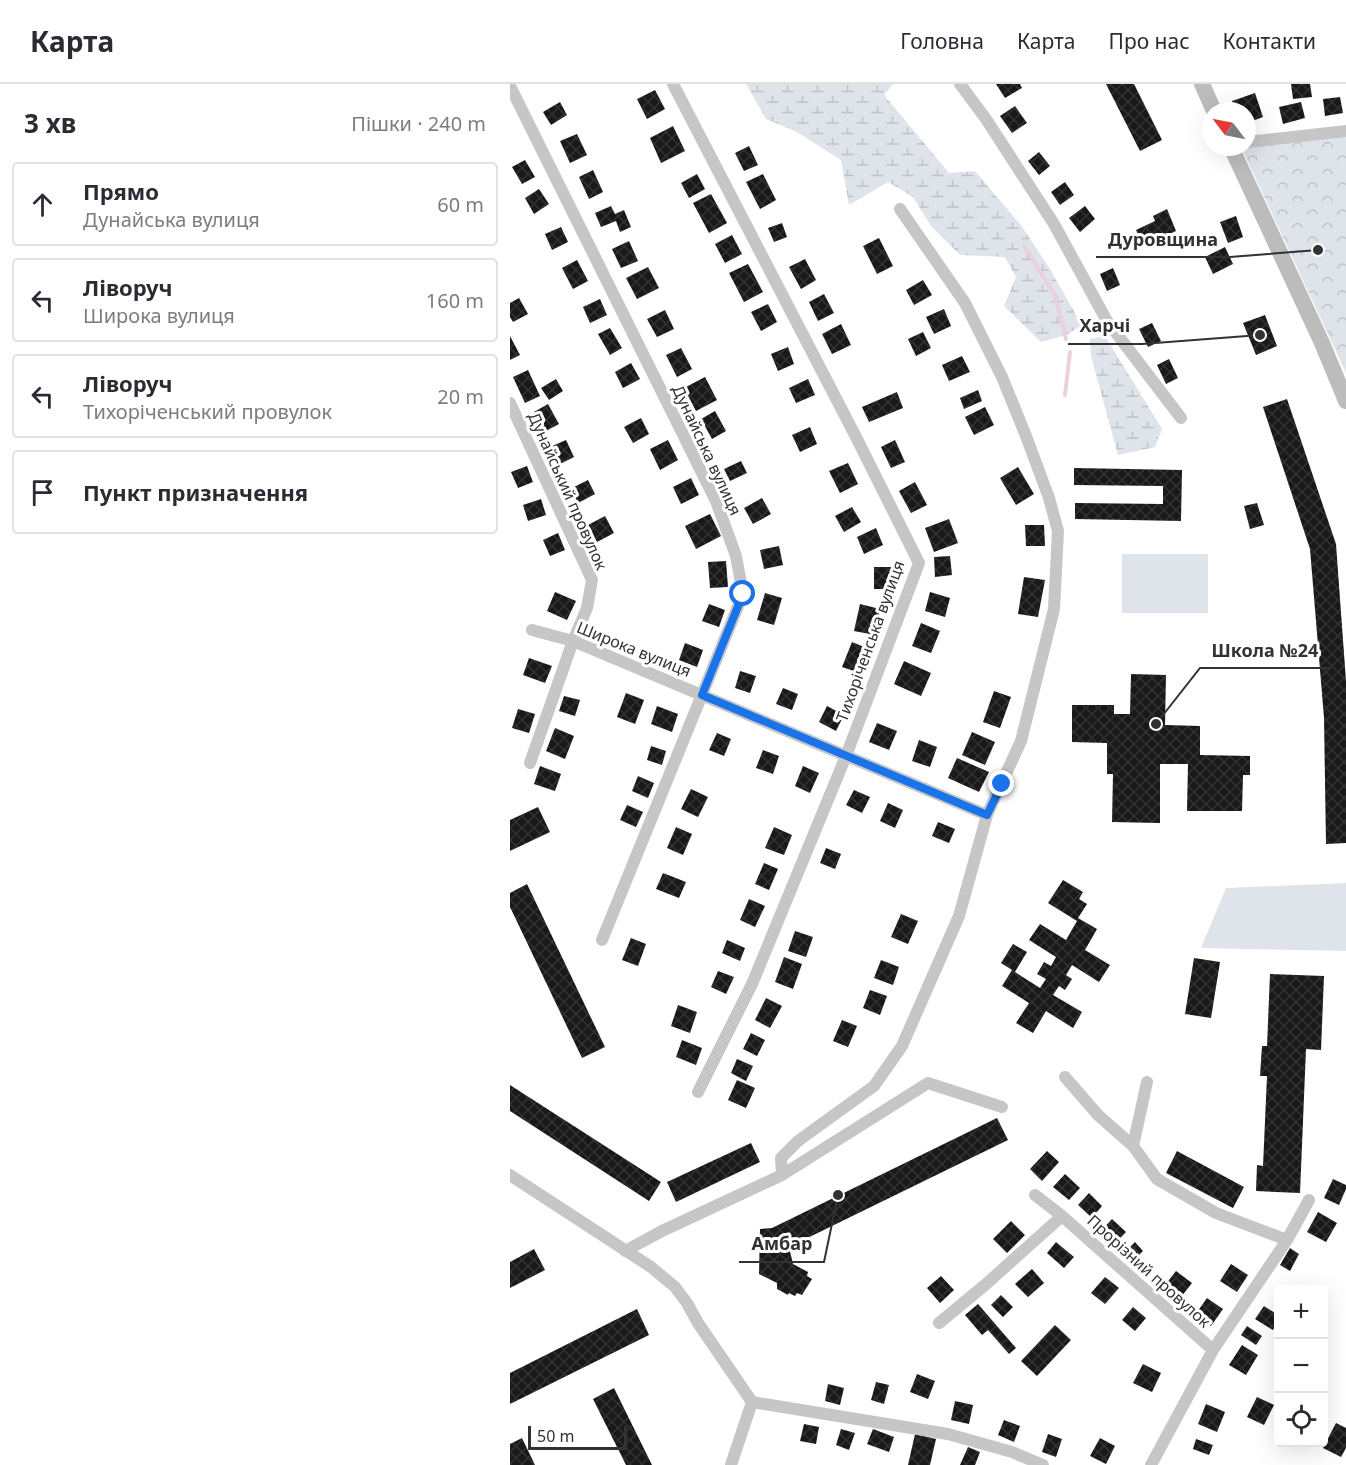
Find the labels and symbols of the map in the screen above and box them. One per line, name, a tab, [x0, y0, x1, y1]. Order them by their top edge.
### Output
north arrow	[1202, 102, 1256, 156]
callout: Дуровщина	[1096, 221, 1230, 257]
text: Дуровщина	[1108, 227, 1218, 251]
callout: Харчі	[1068, 308, 1142, 344]
text: Харчі	[1080, 313, 1130, 337]
street label: Дунайська вулиця	[667, 381, 747, 519]
street label: Дунайський провулок	[523, 409, 613, 574]
street label: Тихоріченська вулиця	[831, 557, 909, 725]
route start	[729, 580, 755, 606]
street label: Широка вулиця	[574, 616, 694, 682]
callout: Школа №24	[1200, 632, 1331, 668]
text: Школа №24	[1212, 638, 1318, 662]
route end	[988, 770, 1014, 796]
street label: Прорізний провулок	[1083, 1210, 1216, 1333]
callout: Амбар	[739, 1226, 824, 1262]
text: Амбар	[752, 1231, 812, 1255]
scale bar	[528, 1423, 627, 1450]

